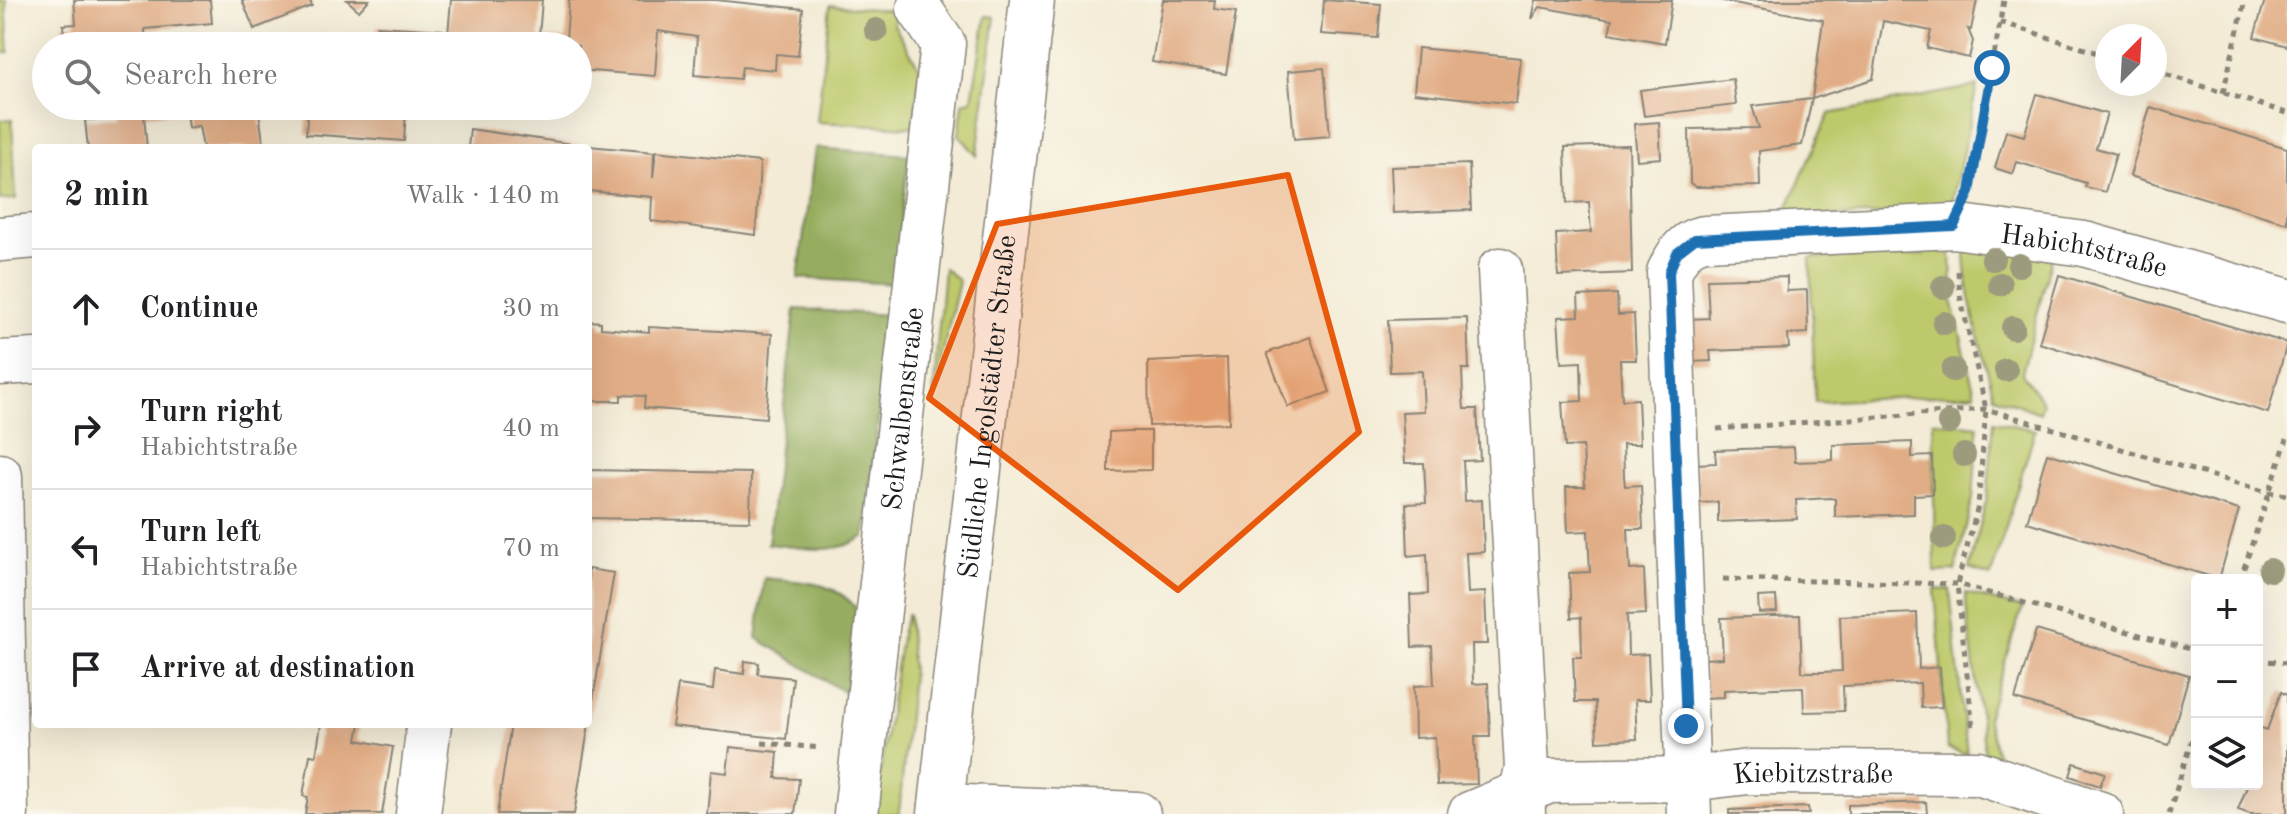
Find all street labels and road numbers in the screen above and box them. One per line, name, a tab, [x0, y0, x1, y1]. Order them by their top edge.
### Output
street label: Habichtstraße	[1999, 222, 2170, 284]
street label: Südliche Ingolstädter Straße	[956, 234, 1022, 580]
street label: Schwalbenstraße	[879, 306, 930, 512]
street label: Kiebitzstraße	[1732, 761, 1893, 791]

